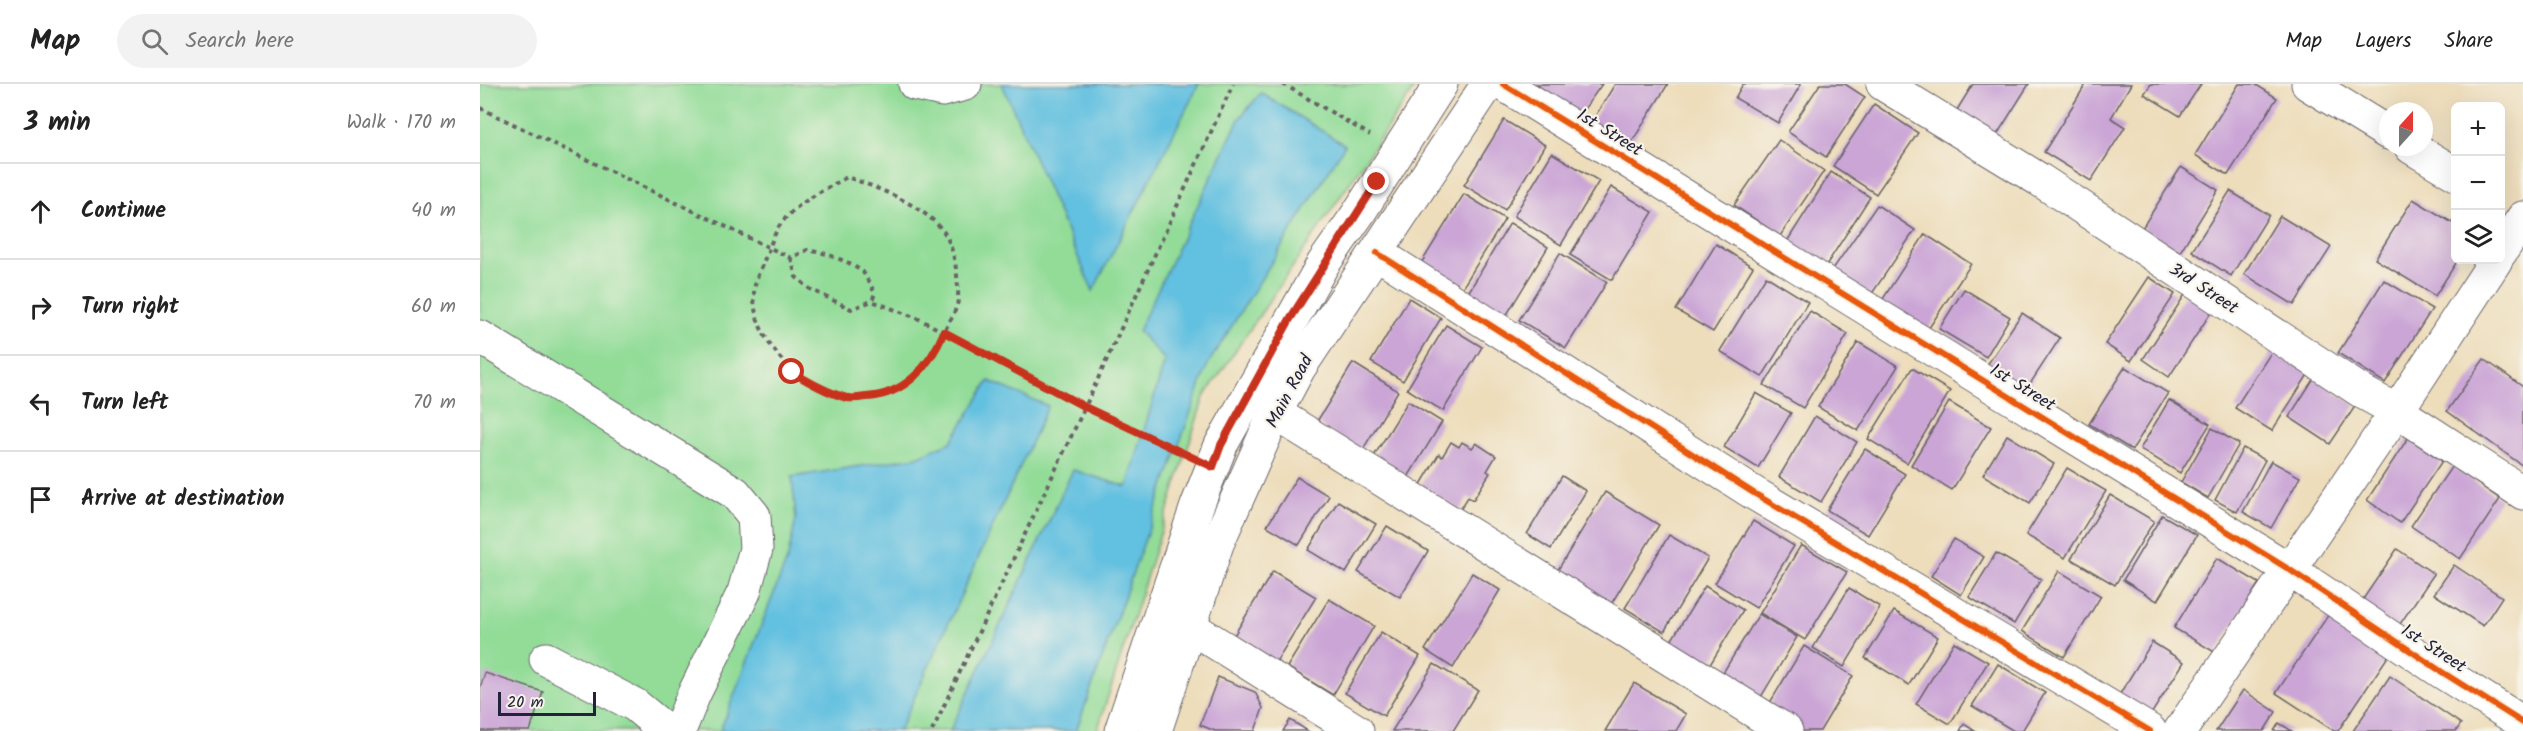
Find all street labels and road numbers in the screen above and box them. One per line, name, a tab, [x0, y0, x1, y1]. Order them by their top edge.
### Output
street label: 1st Street	[1571, 102, 1649, 165]
street label: 3rd Street	[2163, 256, 2245, 323]
street label: Main Road	[1259, 349, 1322, 434]
street label: 1st Street	[1984, 357, 2062, 420]
street label: 1st Street	[2395, 617, 2473, 682]

